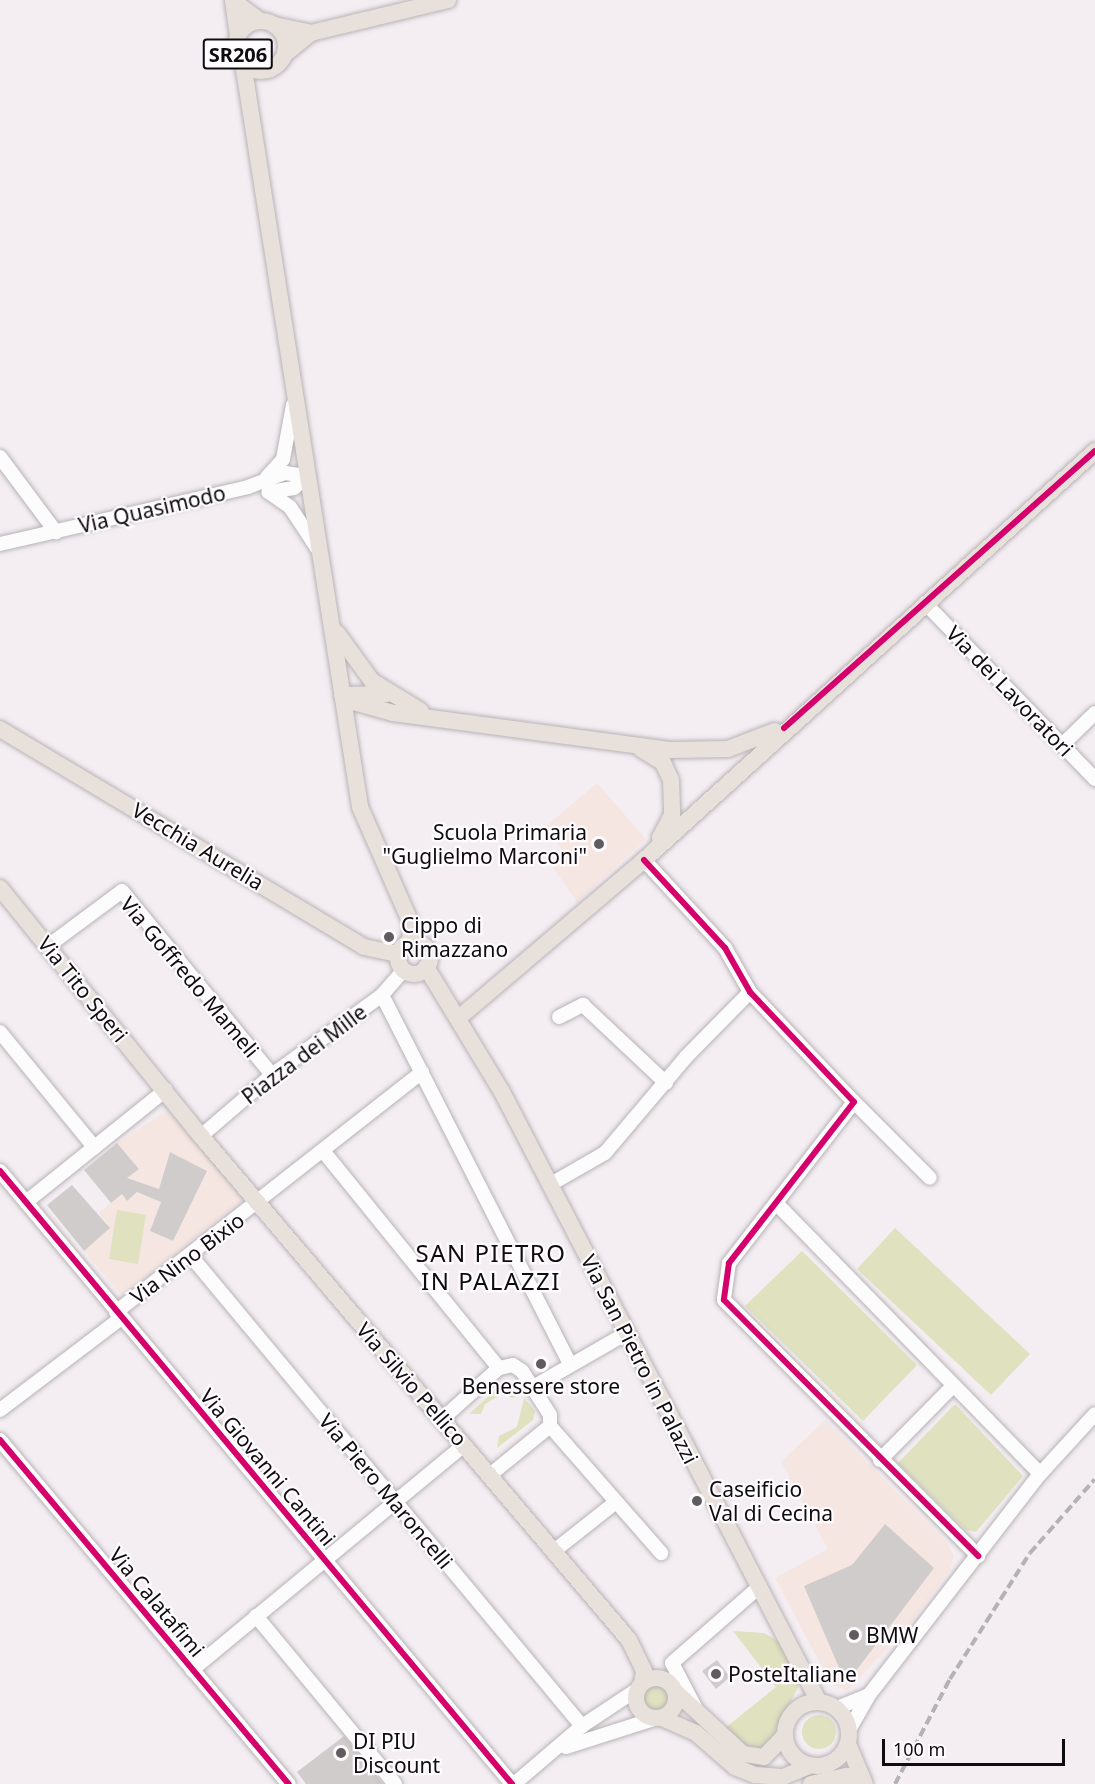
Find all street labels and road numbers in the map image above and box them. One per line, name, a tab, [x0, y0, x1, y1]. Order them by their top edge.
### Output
road number: SR206	[202, 37, 274, 71]
street label: Via Quasimodo	[76, 480, 228, 538]
street label: Via dei Lavoratori	[941, 621, 1079, 761]
street label: Vecchia Aurelia	[128, 797, 268, 895]
street label: Via Goffredo Mameli	[115, 892, 265, 1062]
street label: Via Tito Speri	[33, 931, 133, 1047]
street label: Piazza dei Mille	[237, 999, 371, 1109]
street label: Via Nino Bixio	[125, 1207, 249, 1309]
street label: Via San Pietro in Palazzi	[576, 1250, 704, 1468]
street label: Via Silvio Pellico	[351, 1317, 473, 1451]
street label: Via Giovanni Cantini	[195, 1383, 341, 1551]
street label: Via Piero Maroncelli	[314, 1408, 458, 1574]
street label: Via Calatafimi	[104, 1542, 210, 1662]

